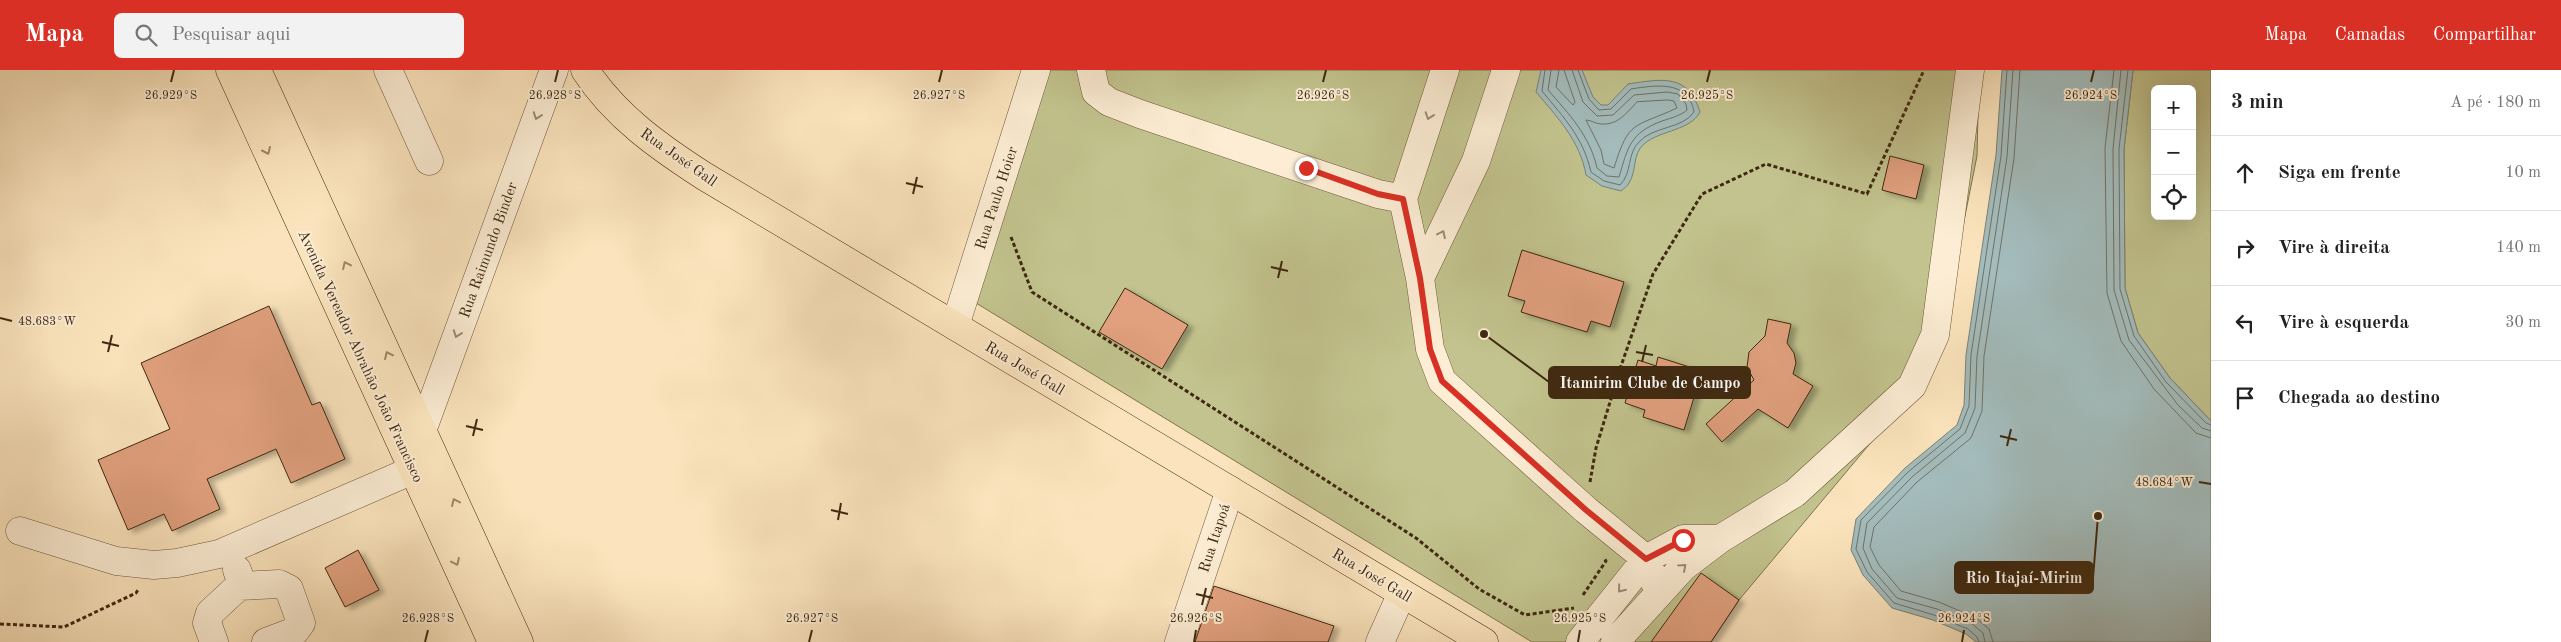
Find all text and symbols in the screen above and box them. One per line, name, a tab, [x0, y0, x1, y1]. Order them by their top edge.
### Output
search box	[114, 13, 464, 58]
icon: search	[132, 21, 160, 49]
text: Mapa	[25, 23, 84, 47]
text: Pesquisar aqui	[172, 26, 291, 45]
text: Mapa	[2265, 26, 2307, 44]
text: Camadas	[2335, 26, 2405, 44]
text: Compartilhar	[2433, 26, 2536, 44]
map controls	[2151, 85, 2196, 220]
button: +	[2151, 85, 2196, 130]
text: 26.925°S	[1681, 89, 1733, 102]
text: 26.929°S	[145, 90, 197, 102]
text: 26.928°S	[529, 90, 581, 102]
text: 26.927°S	[913, 90, 965, 102]
text: 26.926°S	[1297, 90, 1349, 102]
text: 26.924°S	[2065, 90, 2117, 102]
text: 3 min	[2231, 92, 2284, 113]
text: A pé · 180 m	[2450, 95, 2541, 111]
one-way arrow	[533, 111, 543, 120]
one-way arrow	[1425, 111, 1435, 120]
street label: Rua José Gall	[637, 126, 719, 190]
button: −	[2151, 130, 2196, 175]
street label: Rua Paulo Hoier	[974, 145, 1021, 252]
one-way arrow	[261, 146, 272, 155]
route end	[1295, 157, 1318, 180]
icon: ahead	[2231, 159, 2259, 187]
text: Siga em frente	[2278, 164, 2401, 183]
text: 10 m	[2505, 165, 2541, 181]
button: locate	[2151, 175, 2196, 220]
street label: Rua Raimundo Binder	[458, 181, 521, 320]
street label: Avenida Vereador Abrahão João Francisco	[294, 228, 425, 485]
one-way arrow	[1436, 230, 1446, 239]
icon: right	[2231, 234, 2259, 262]
text: Vire à direita	[2278, 239, 2390, 258]
text: 140 m	[2496, 240, 2541, 256]
one-way arrow	[342, 261, 353, 270]
icon: left	[2231, 309, 2259, 337]
text: Vire à esquerda	[2278, 314, 2409, 333]
text: 30 m	[2505, 315, 2541, 331]
text: 48.683°W	[18, 316, 76, 328]
one-way arrow	[453, 329, 463, 338]
street label: Rua José Gall	[982, 340, 1067, 399]
one-way arrow	[383, 351, 394, 360]
callout: Itamirim Clube de Campo	[1549, 367, 1750, 398]
text: Itamirim Clube de Campo	[1559, 376, 1741, 392]
icon: arrive	[2231, 384, 2259, 412]
text: Chegada ao destino	[2278, 389, 2440, 408]
text: 48.684°W	[2135, 477, 2193, 489]
one-way arrow	[452, 499, 462, 508]
street label: Rua Itapoá	[1197, 502, 1234, 575]
route start	[1672, 529, 1695, 552]
street label: Rua José Gall	[1329, 547, 1414, 606]
one-way arrow	[449, 557, 460, 566]
callout: Rio Itajaí-Mirim	[1955, 562, 2093, 593]
one-way arrow	[1678, 564, 1687, 573]
text: Rio Itajaí-Mirim	[1965, 571, 2083, 587]
one-way arrow	[1618, 584, 1627, 593]
text: 26.925°S	[1554, 612, 1606, 625]
text: 26.928°S	[402, 613, 454, 625]
text: 26.927°S	[786, 613, 838, 625]
text: 26.926°S	[1170, 613, 1222, 625]
text: 26.924°S	[1938, 613, 1990, 625]

